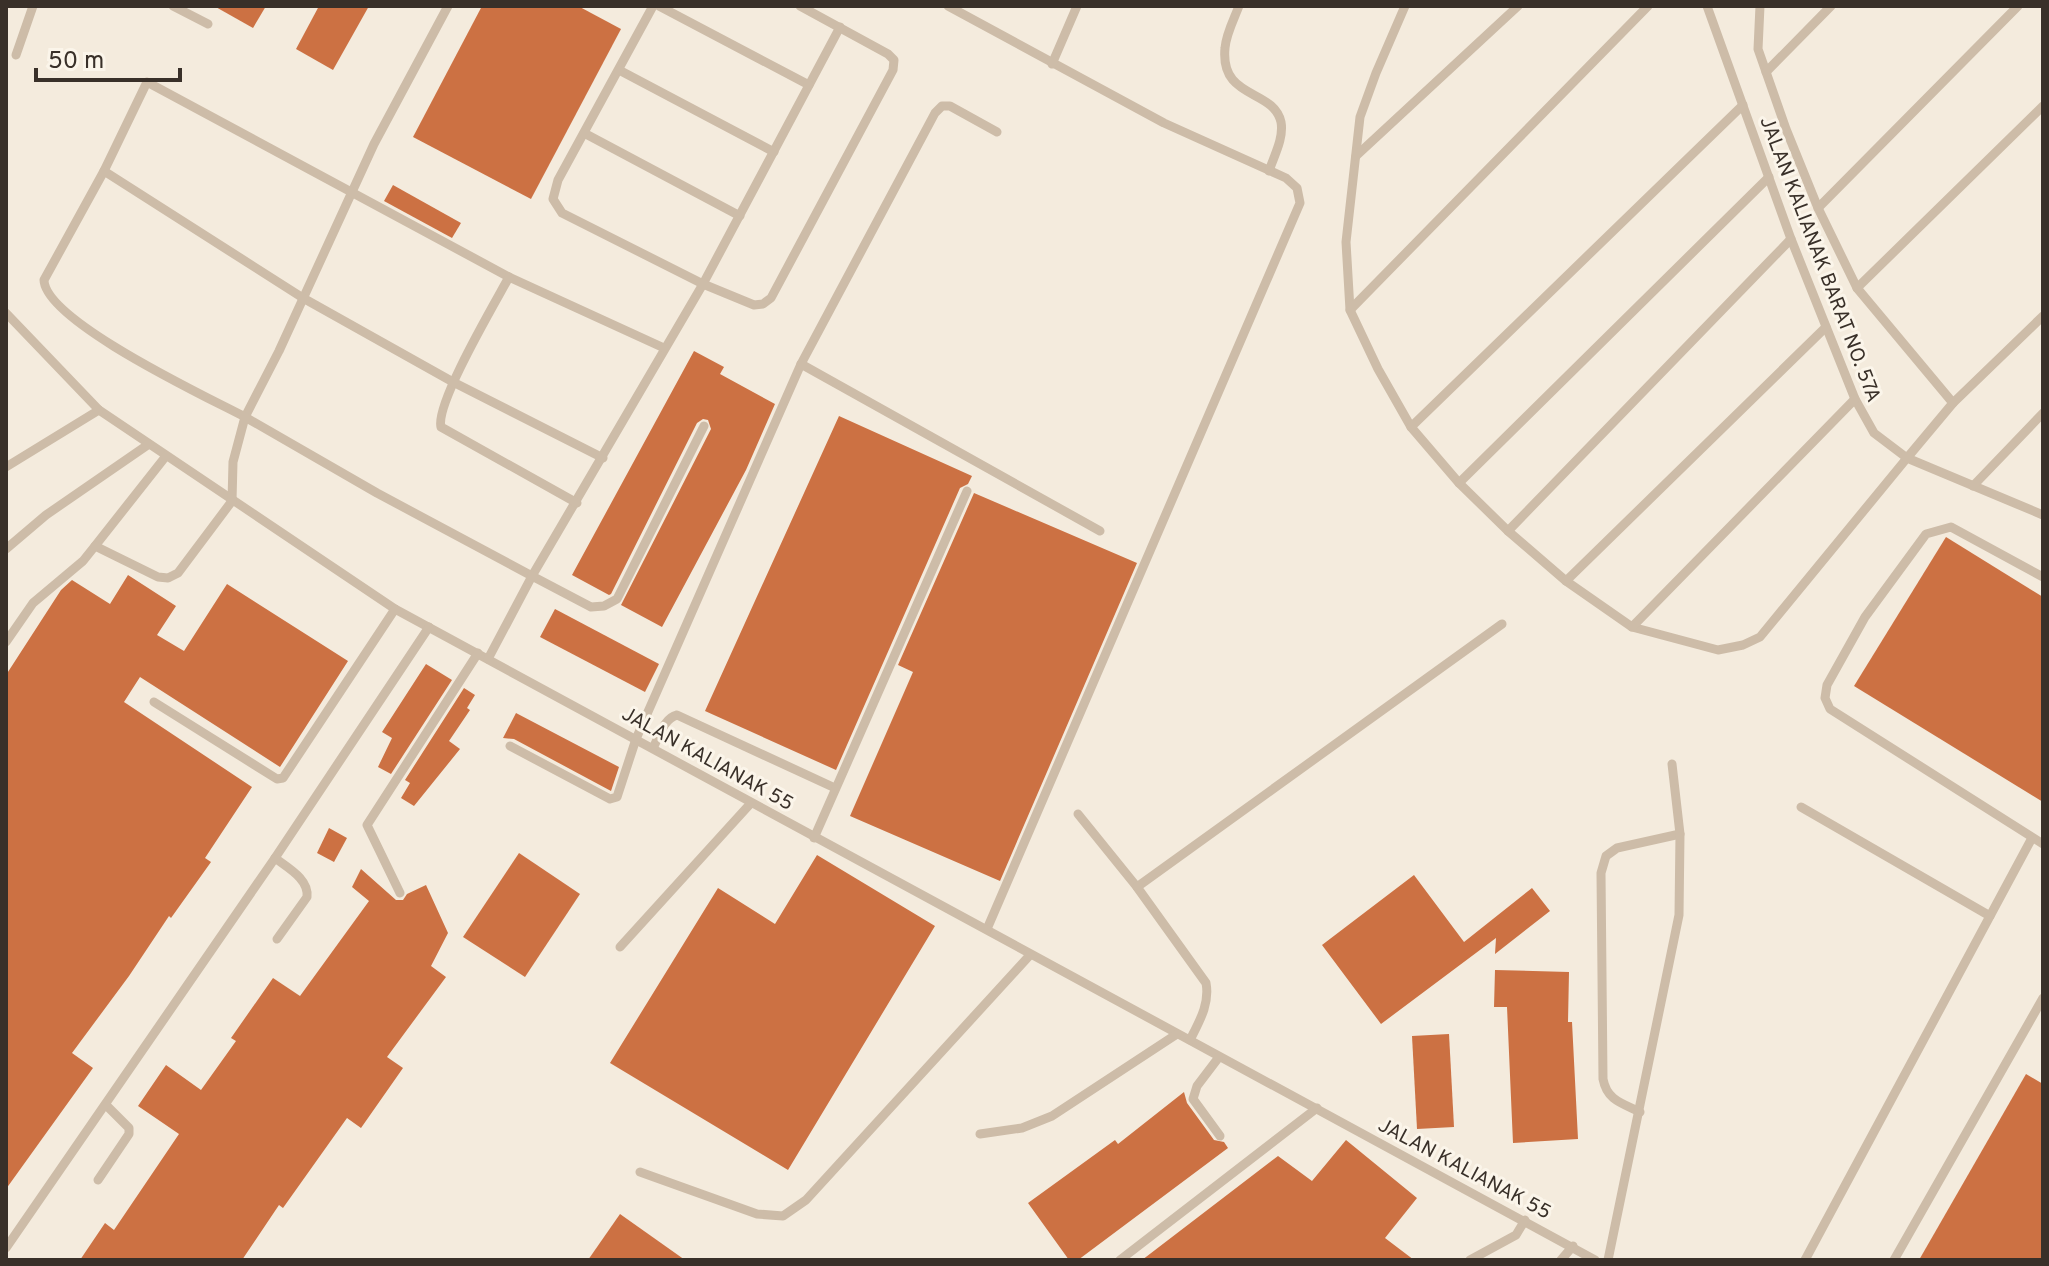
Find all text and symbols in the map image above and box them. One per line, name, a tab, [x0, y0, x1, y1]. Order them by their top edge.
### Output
scale bar	[36, 32, 180, 82]
text: 50 m	[48, 47, 104, 77]
street label: JALAN KALIANAK BARAT NO. 57A	[1753, 113, 1886, 406]
street label: JALAN KALIANAK 55	[617, 702, 798, 818]
street label: JALAN KALIANAK 55	[1373, 1113, 1555, 1226]

